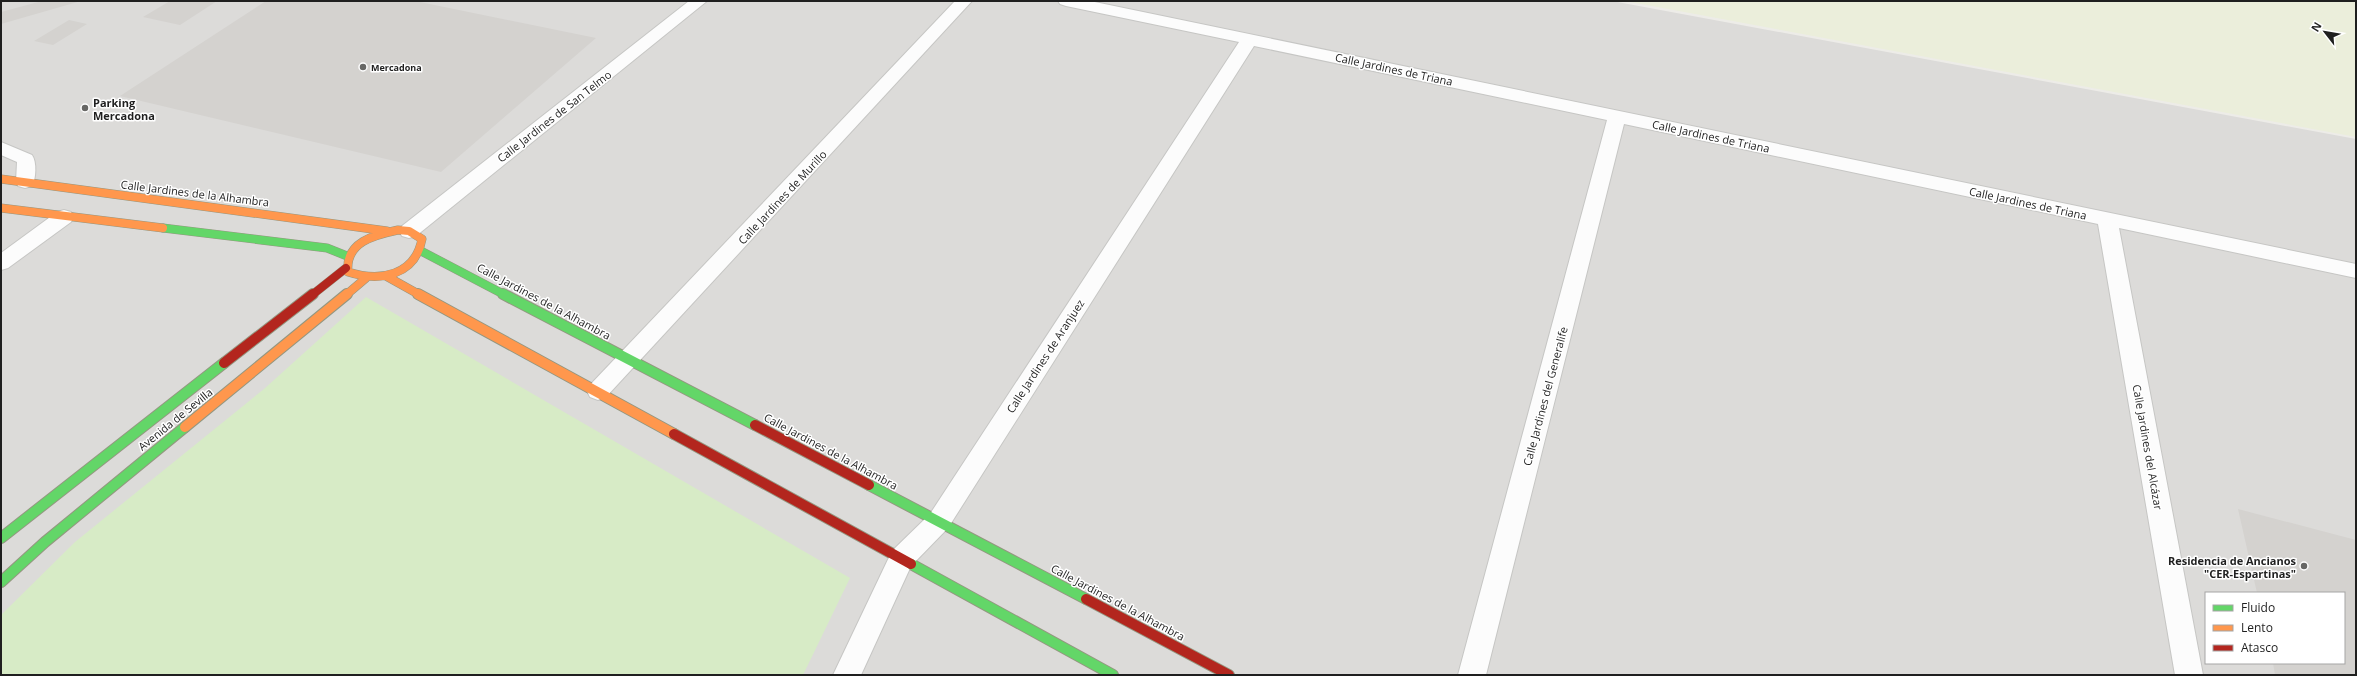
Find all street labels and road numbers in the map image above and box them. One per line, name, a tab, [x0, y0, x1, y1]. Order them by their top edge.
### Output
street label: Calle Jardines de Triana	[1334, 49, 1454, 89]
street label: Calle Jardines de San Telmo	[494, 66, 614, 165]
street label: Calle Jardines de Triana	[1651, 116, 1771, 156]
street label: Calle Jardines de Murillo	[734, 146, 830, 247]
street label: Calle Jardines de la Alhambra	[120, 176, 270, 210]
street label: Calle Jardines de Triana	[1968, 183, 2088, 223]
street label: Calle Jardines de la Alhambra	[475, 259, 613, 343]
street label: Calle Jardines de Aranjuez	[1003, 296, 1087, 416]
street label: Calle Jardines del Generalife	[1519, 325, 1571, 467]
street label: Calle Jardines del Alcázar	[2130, 383, 2167, 511]
street label: Avenida de Sevilla	[135, 384, 215, 454]
street label: Calle Jardines de la Alhambra	[762, 409, 900, 493]
street label: Calle Jardines de la Alhambra	[1049, 560, 1187, 644]

